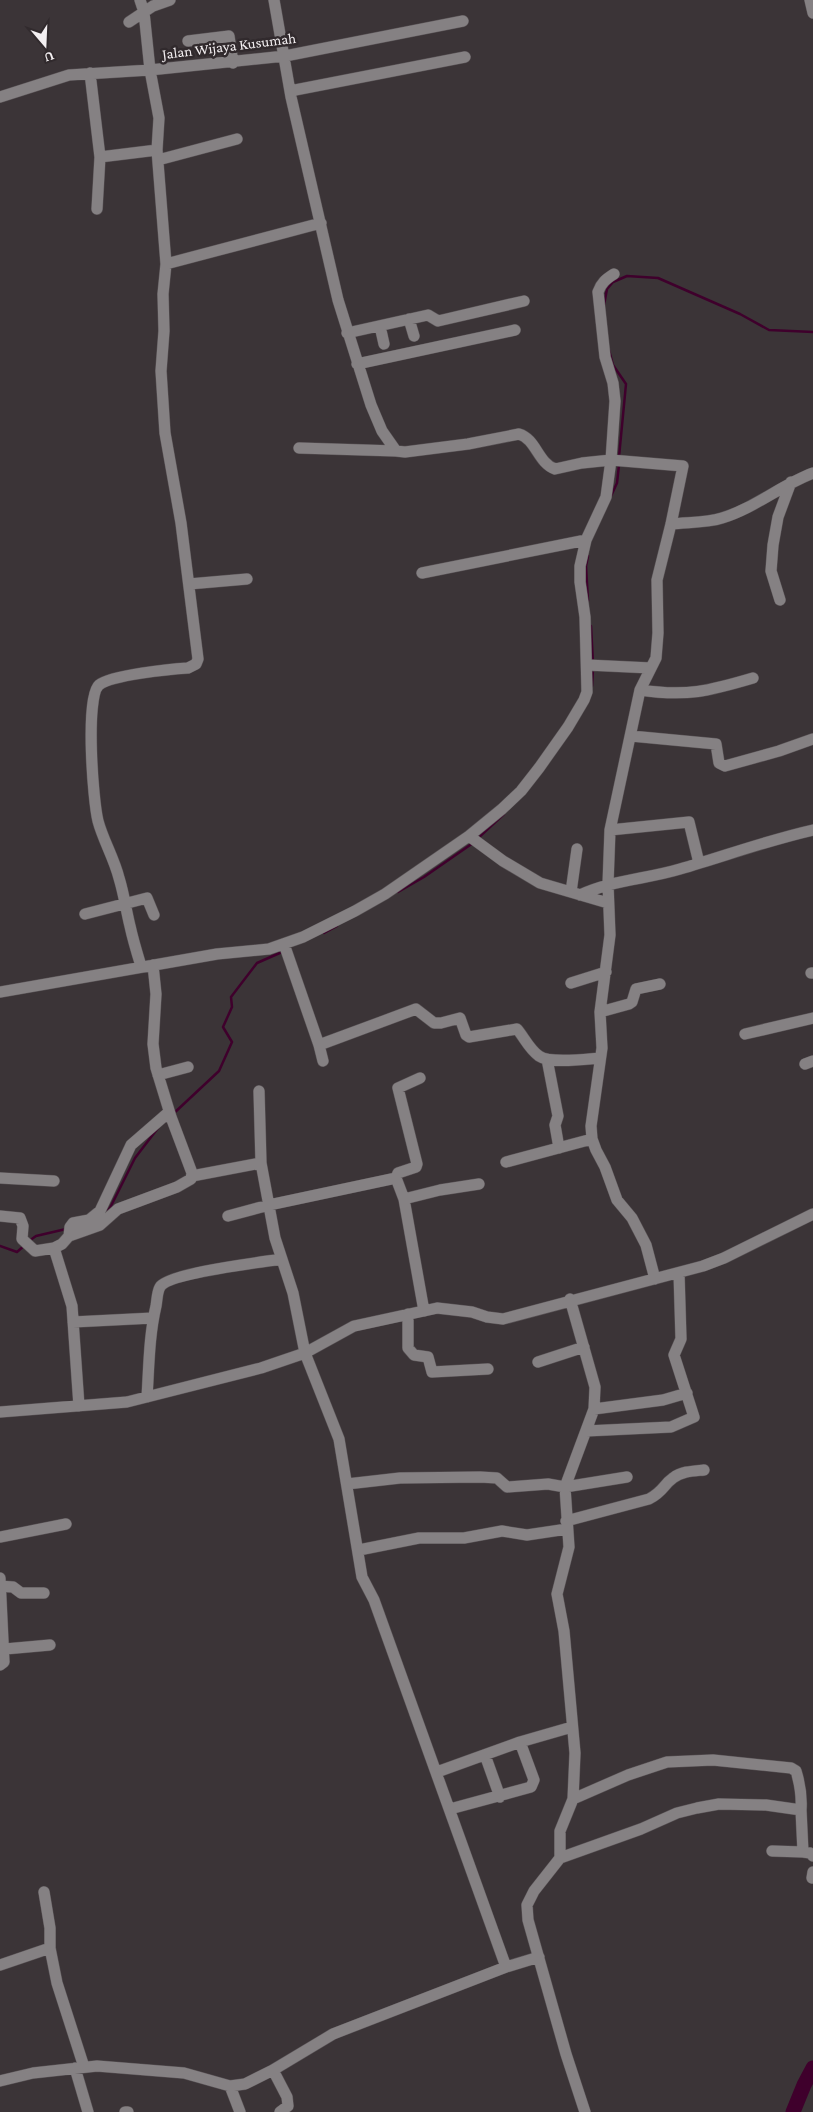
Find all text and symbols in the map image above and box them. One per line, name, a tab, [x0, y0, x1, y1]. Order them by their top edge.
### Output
north arrow	[20, 20, 70, 70]
street label: Jalan Wijaya Kusumah	[159, 30, 297, 63]
text: U	[42, 48, 56, 67]

